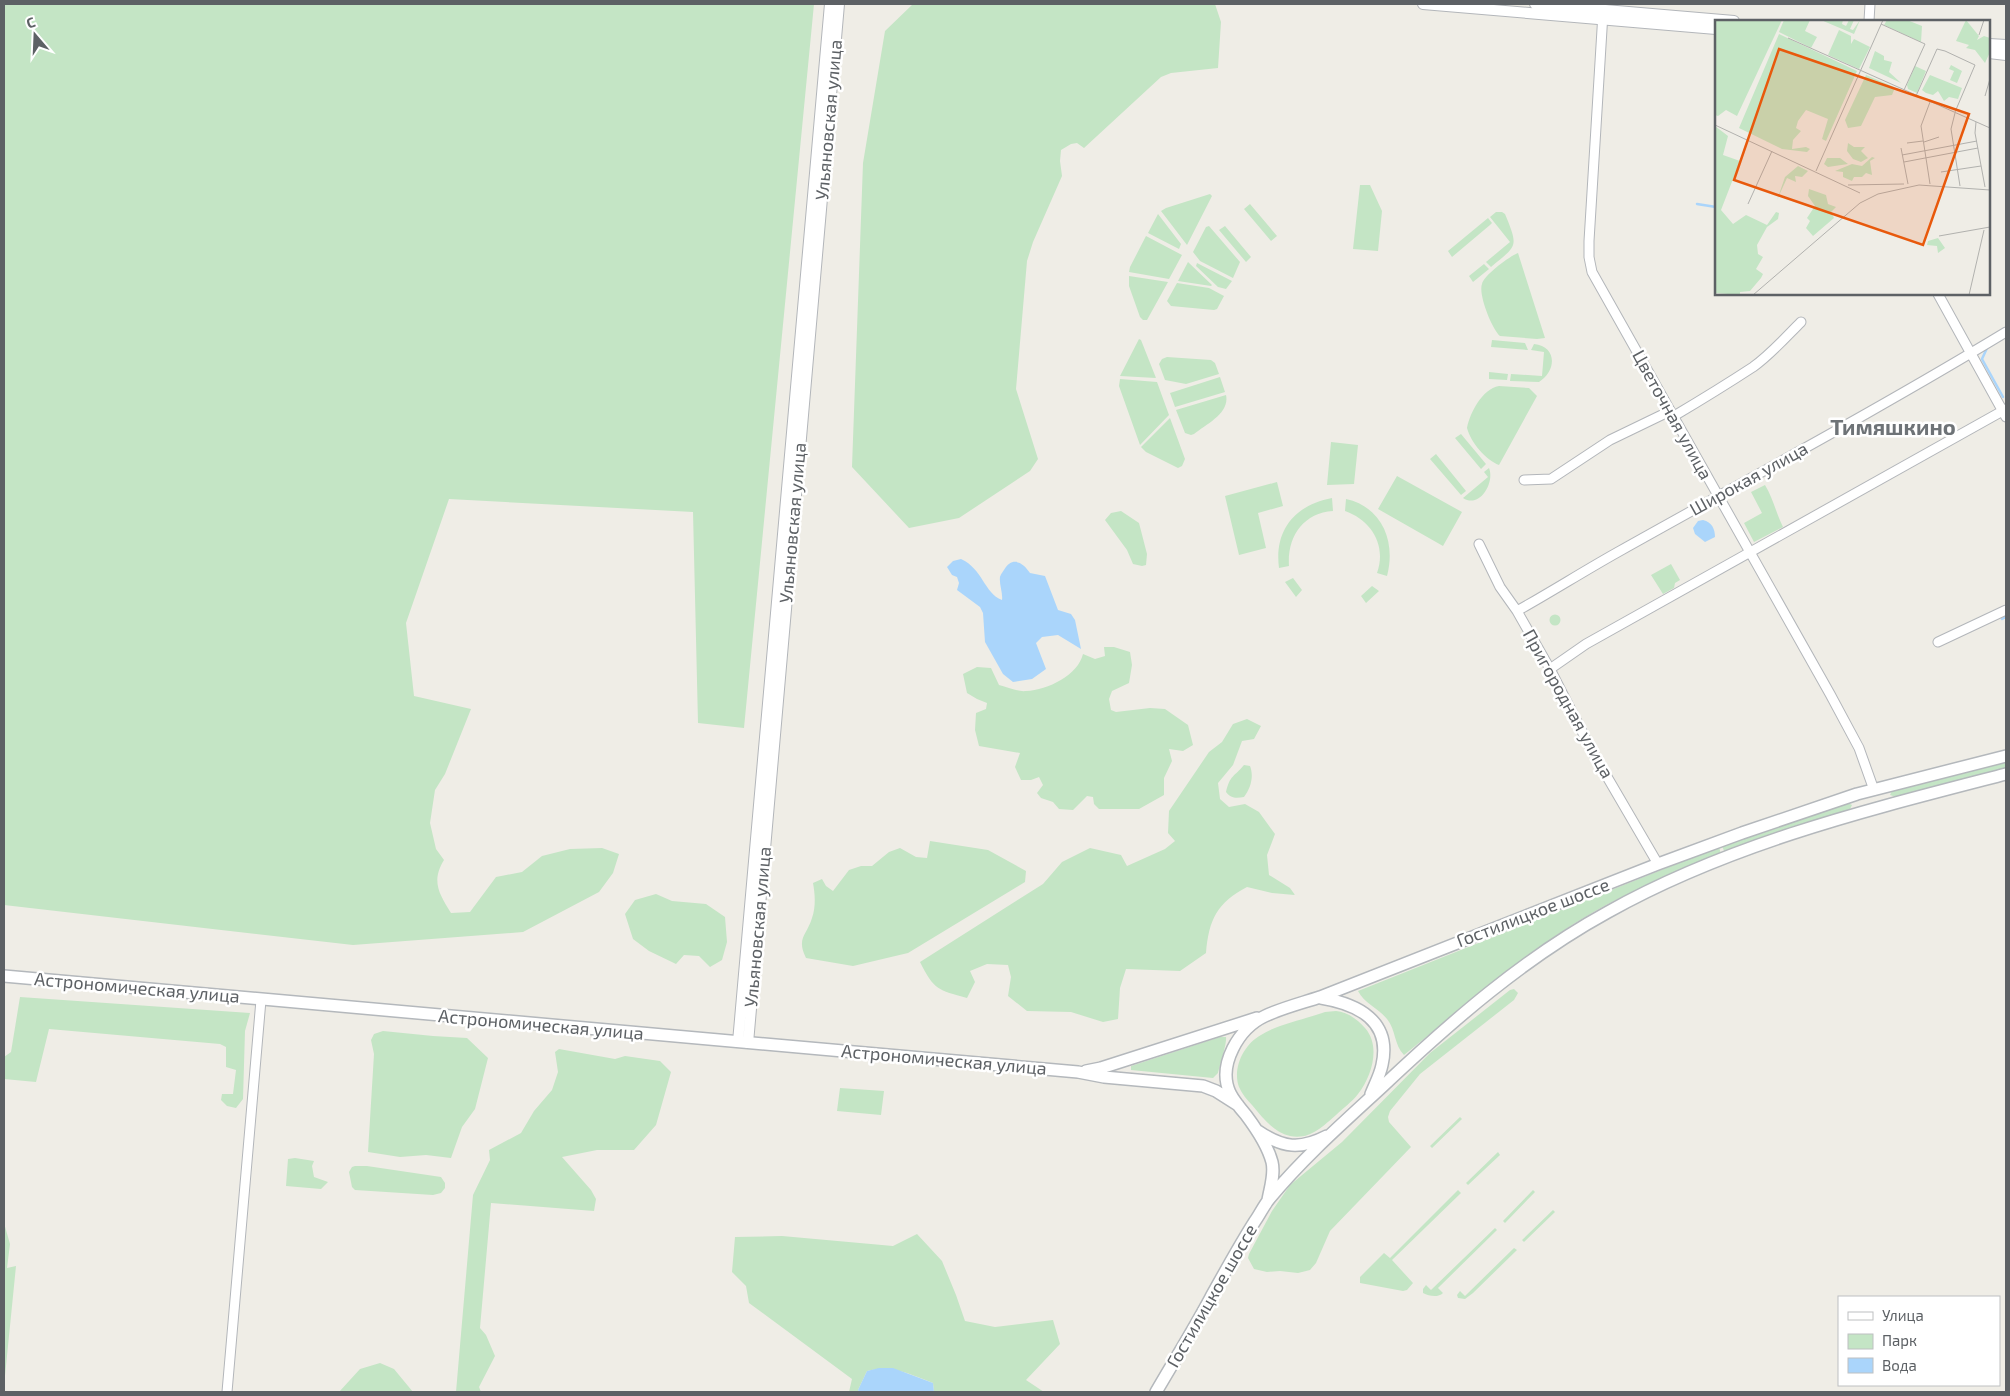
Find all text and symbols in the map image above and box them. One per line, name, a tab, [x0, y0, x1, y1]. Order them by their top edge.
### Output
north arrow	[10, 10, 60, 60]
text: С	[24, 13, 37, 32]
inset map	[1715, 20, 1990, 295]
street label: Ульяновская улица	[810, 39, 846, 201]
street label: Цветочная улица	[1628, 346, 1718, 483]
district label: Тимяшкино	[1830, 413, 1956, 439]
street label: Широкая улица	[1686, 437, 1811, 520]
street label: Ульяновская улица	[774, 442, 810, 604]
street label: Пригородная улица	[1519, 625, 1619, 782]
street label: Ульяновская улица	[739, 846, 775, 1008]
street label: Гостилицкое шоссе	[1453, 873, 1612, 951]
street label: Астрономическая улица	[33, 967, 241, 1007]
street label: Астрономическая улица	[437, 1004, 645, 1044]
street label: Астрономическая улица	[840, 1039, 1048, 1079]
street label: Гостилицкое шоссе	[1161, 1220, 1261, 1371]
legend	[1838, 1296, 2000, 1386]
text: Улица	[1882, 1306, 1924, 1324]
text: Парк	[1882, 1331, 1917, 1349]
text: Вода	[1882, 1356, 1917, 1374]

